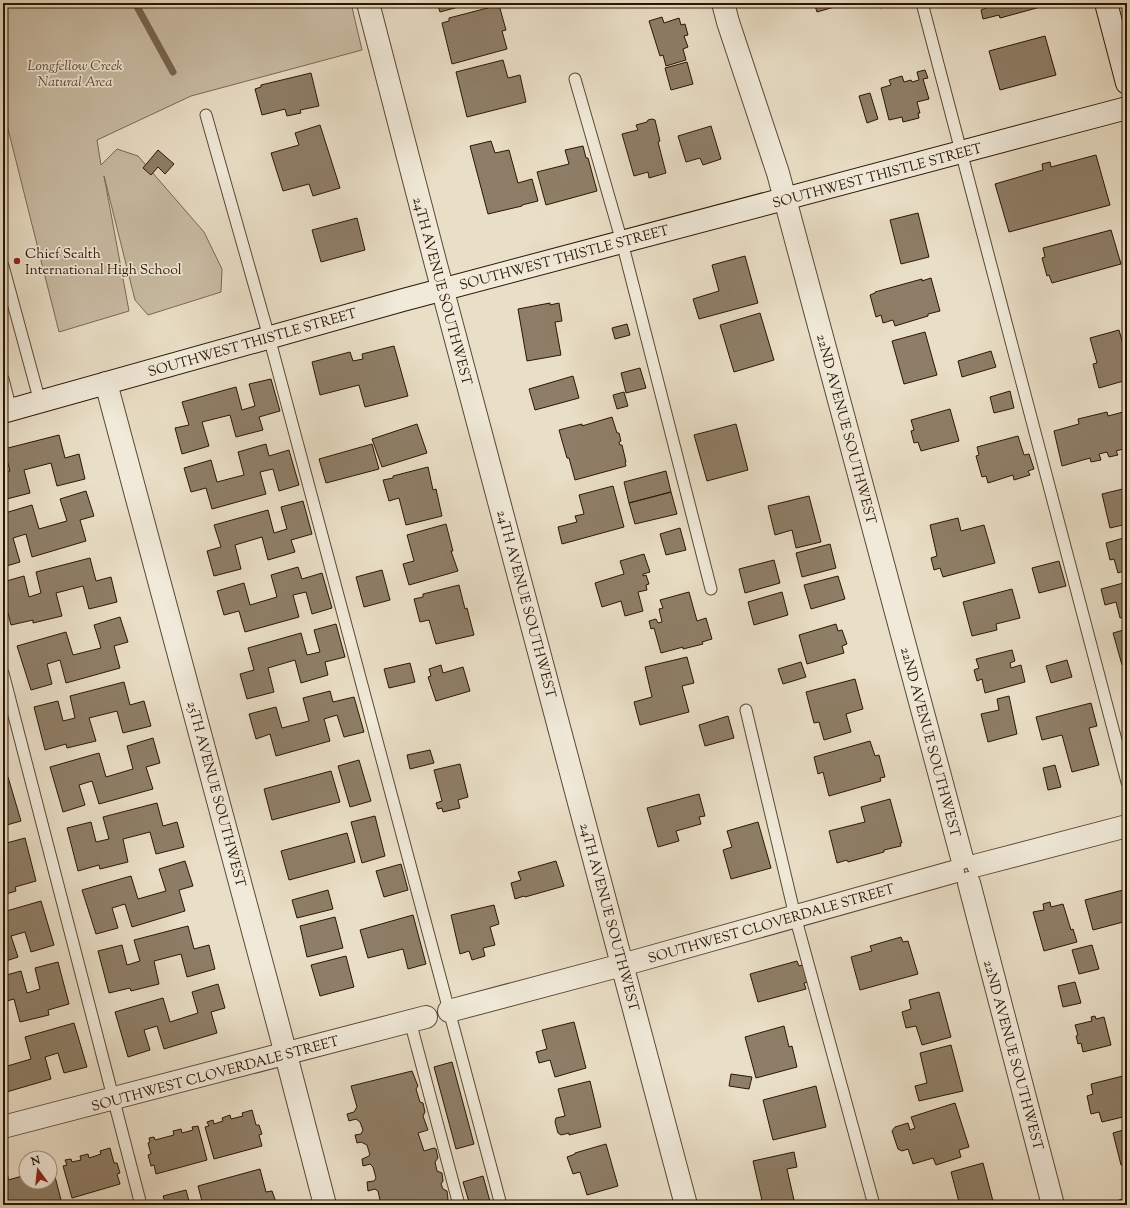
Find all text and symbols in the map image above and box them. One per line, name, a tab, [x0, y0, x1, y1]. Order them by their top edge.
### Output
park label: Longfellow Creek Natural Area	[27, 57, 123, 93]
street label: SOUTHWEST THISTLE STREET	[770, 139, 985, 215]
street label: 24TH AVENUE SOUTHWEST	[406, 195, 476, 388]
street label: SOUTHWEST THISTLE STREET	[457, 221, 672, 297]
place label: Chief Sealth International High School	[25, 245, 182, 281]
marker: Chief Sealth International High School	[12, 256, 22, 266]
street label: SOUTHWEST THISTLE STREET	[146, 304, 359, 383]
street label: 22ND AVENUE SOUTHWEST	[810, 332, 880, 527]
street label: 24TH AVENUE SOUTHWEST	[490, 508, 560, 701]
street label: 22ND AVENUE SOUTHWEST	[894, 645, 964, 840]
street label: 25TH AVENUE SOUTHWEST	[181, 699, 250, 890]
street label: 24TH AVENUE SOUTHWEST	[573, 821, 643, 1014]
street label: SOUTHWEST CLOVERDALE STREET	[646, 880, 897, 970]
street label: 22ND AVENUE SOUTHWEST	[977, 958, 1047, 1153]
street label: SOUTHWEST CLOVERDALE STREET	[89, 1032, 342, 1118]
north arrow	[18, 1150, 58, 1190]
text: N	[28, 1152, 42, 1170]

